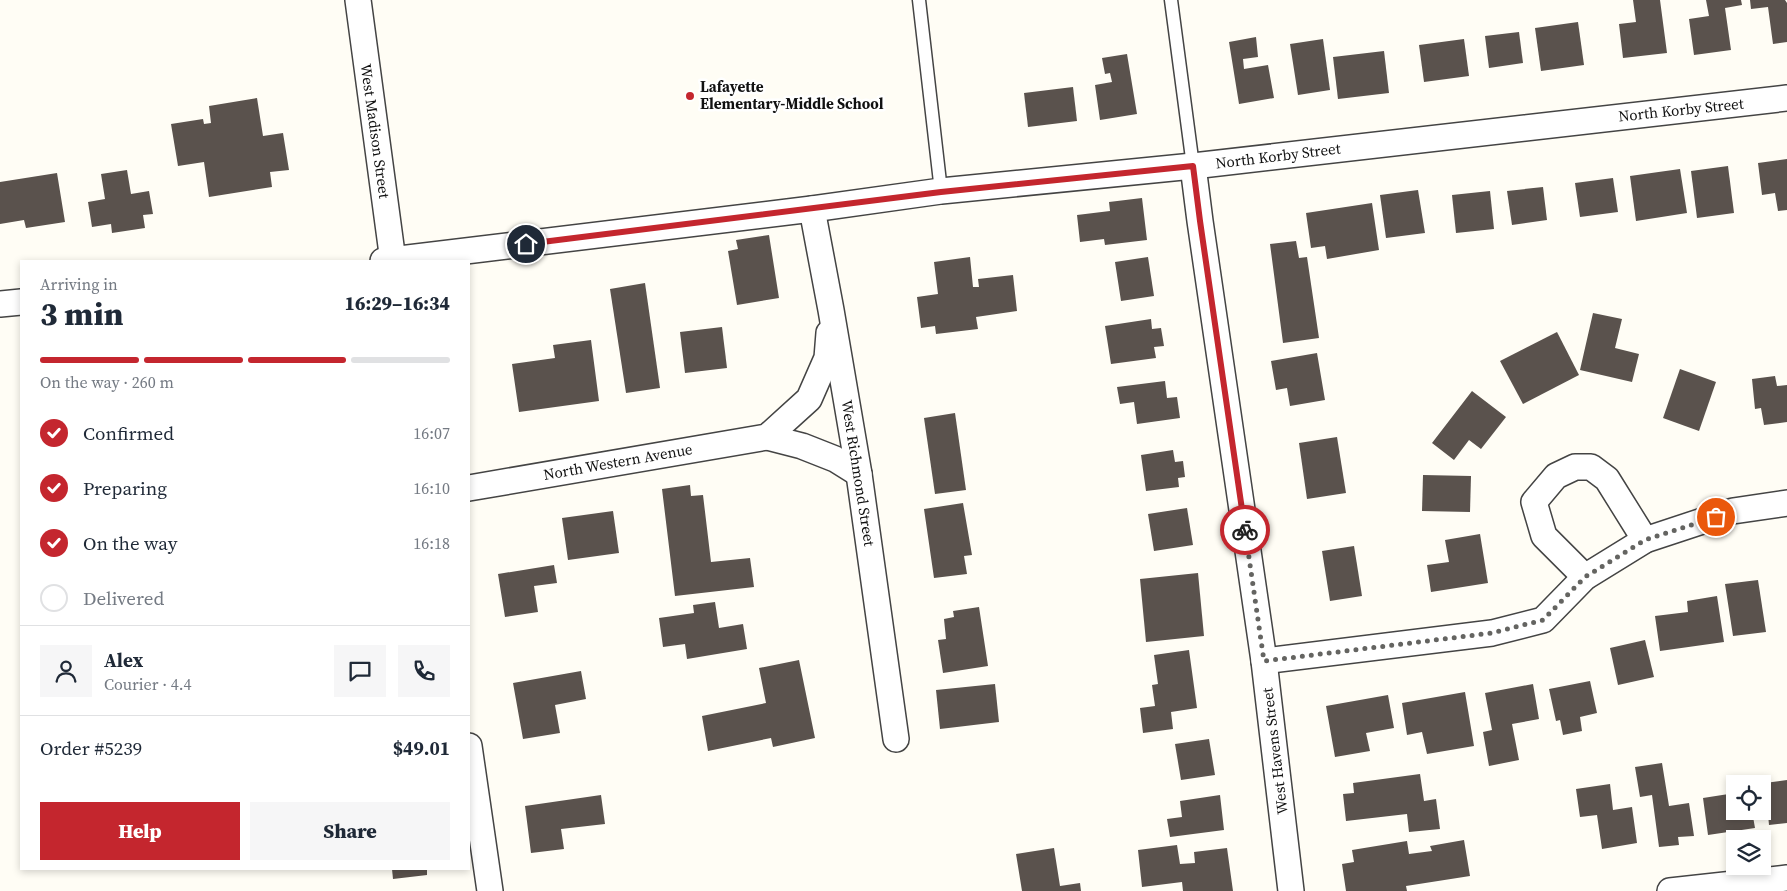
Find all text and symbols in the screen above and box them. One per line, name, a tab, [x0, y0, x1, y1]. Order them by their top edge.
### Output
street label: West Madison Street	[356, 62, 395, 200]
place label: Lafayette Elementary-Middle School	[700, 76, 884, 114]
marker: Lafayette Elementary-Middle School	[684, 90, 696, 102]
street label: North Korby Street	[1617, 92, 1745, 127]
street label: North Korby Street	[1214, 137, 1342, 174]
pin	[505, 223, 547, 265]
icon: home	[512, 230, 540, 258]
text: Arriving in	[40, 273, 118, 295]
text: 16:29–16:34	[345, 290, 450, 316]
text: 3 min	[40, 292, 123, 336]
text: On the way · 260 m	[40, 371, 174, 393]
street label: West Richmond Street	[837, 398, 880, 548]
icon: check	[40, 419, 68, 447]
text: Confirmed	[83, 420, 174, 446]
text: 16:07	[413, 422, 450, 444]
street label: North Western Avenue	[542, 438, 694, 485]
icon: check	[40, 474, 68, 502]
text: Preparing	[83, 475, 167, 501]
text: 16:10	[413, 477, 450, 499]
pin	[1695, 496, 1737, 538]
icon: bag	[1702, 503, 1730, 531]
courier	[1220, 505, 1270, 555]
icon: bike	[1231, 516, 1259, 544]
icon: check	[40, 529, 68, 557]
text: On the way	[83, 530, 178, 556]
text: 16:18	[413, 532, 450, 554]
text: Delivered	[83, 585, 164, 611]
button: person	[40, 645, 92, 697]
button: chat	[334, 645, 386, 697]
button: phone	[398, 645, 450, 697]
text: Alex	[104, 647, 143, 673]
text: Courier · 4.4	[104, 673, 192, 695]
street label: West Havens Street	[1256, 686, 1293, 816]
text: Order #5239	[40, 735, 142, 761]
text: $49.01	[393, 735, 450, 761]
map controls	[1726, 775, 1771, 875]
button: locate	[1726, 775, 1771, 820]
button: Help	[40, 802, 240, 860]
button: Share	[250, 802, 450, 860]
button: layers	[1726, 830, 1771, 875]

